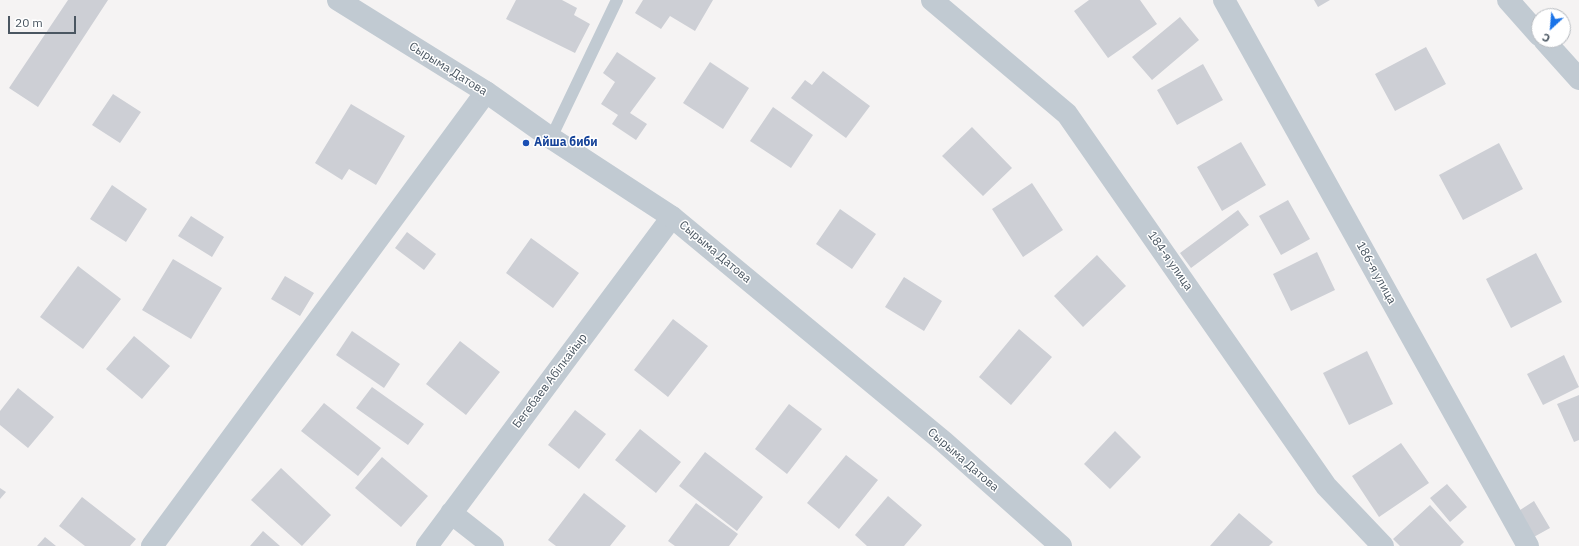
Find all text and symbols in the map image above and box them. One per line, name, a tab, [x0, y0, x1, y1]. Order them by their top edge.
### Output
scale bar	[10, 8, 78, 34]
north arrow	[1531, 8, 1571, 48]
text: 20 m	[15, 15, 43, 30]
text: С	[1540, 30, 1552, 46]
street label: Сырыма Датова	[406, 39, 490, 99]
place label: Айша биби	[534, 136, 598, 150]
marker: Айша биби	[521, 138, 531, 148]
street label: Сырыма Датова	[676, 218, 754, 286]
street label: 184-я улица	[1144, 229, 1196, 293]
street label: 186-я улица	[1353, 239, 1399, 307]
street label: Бегебаев Абілкайыр	[510, 331, 590, 431]
street label: Сырыма Датова	[925, 425, 1001, 495]

